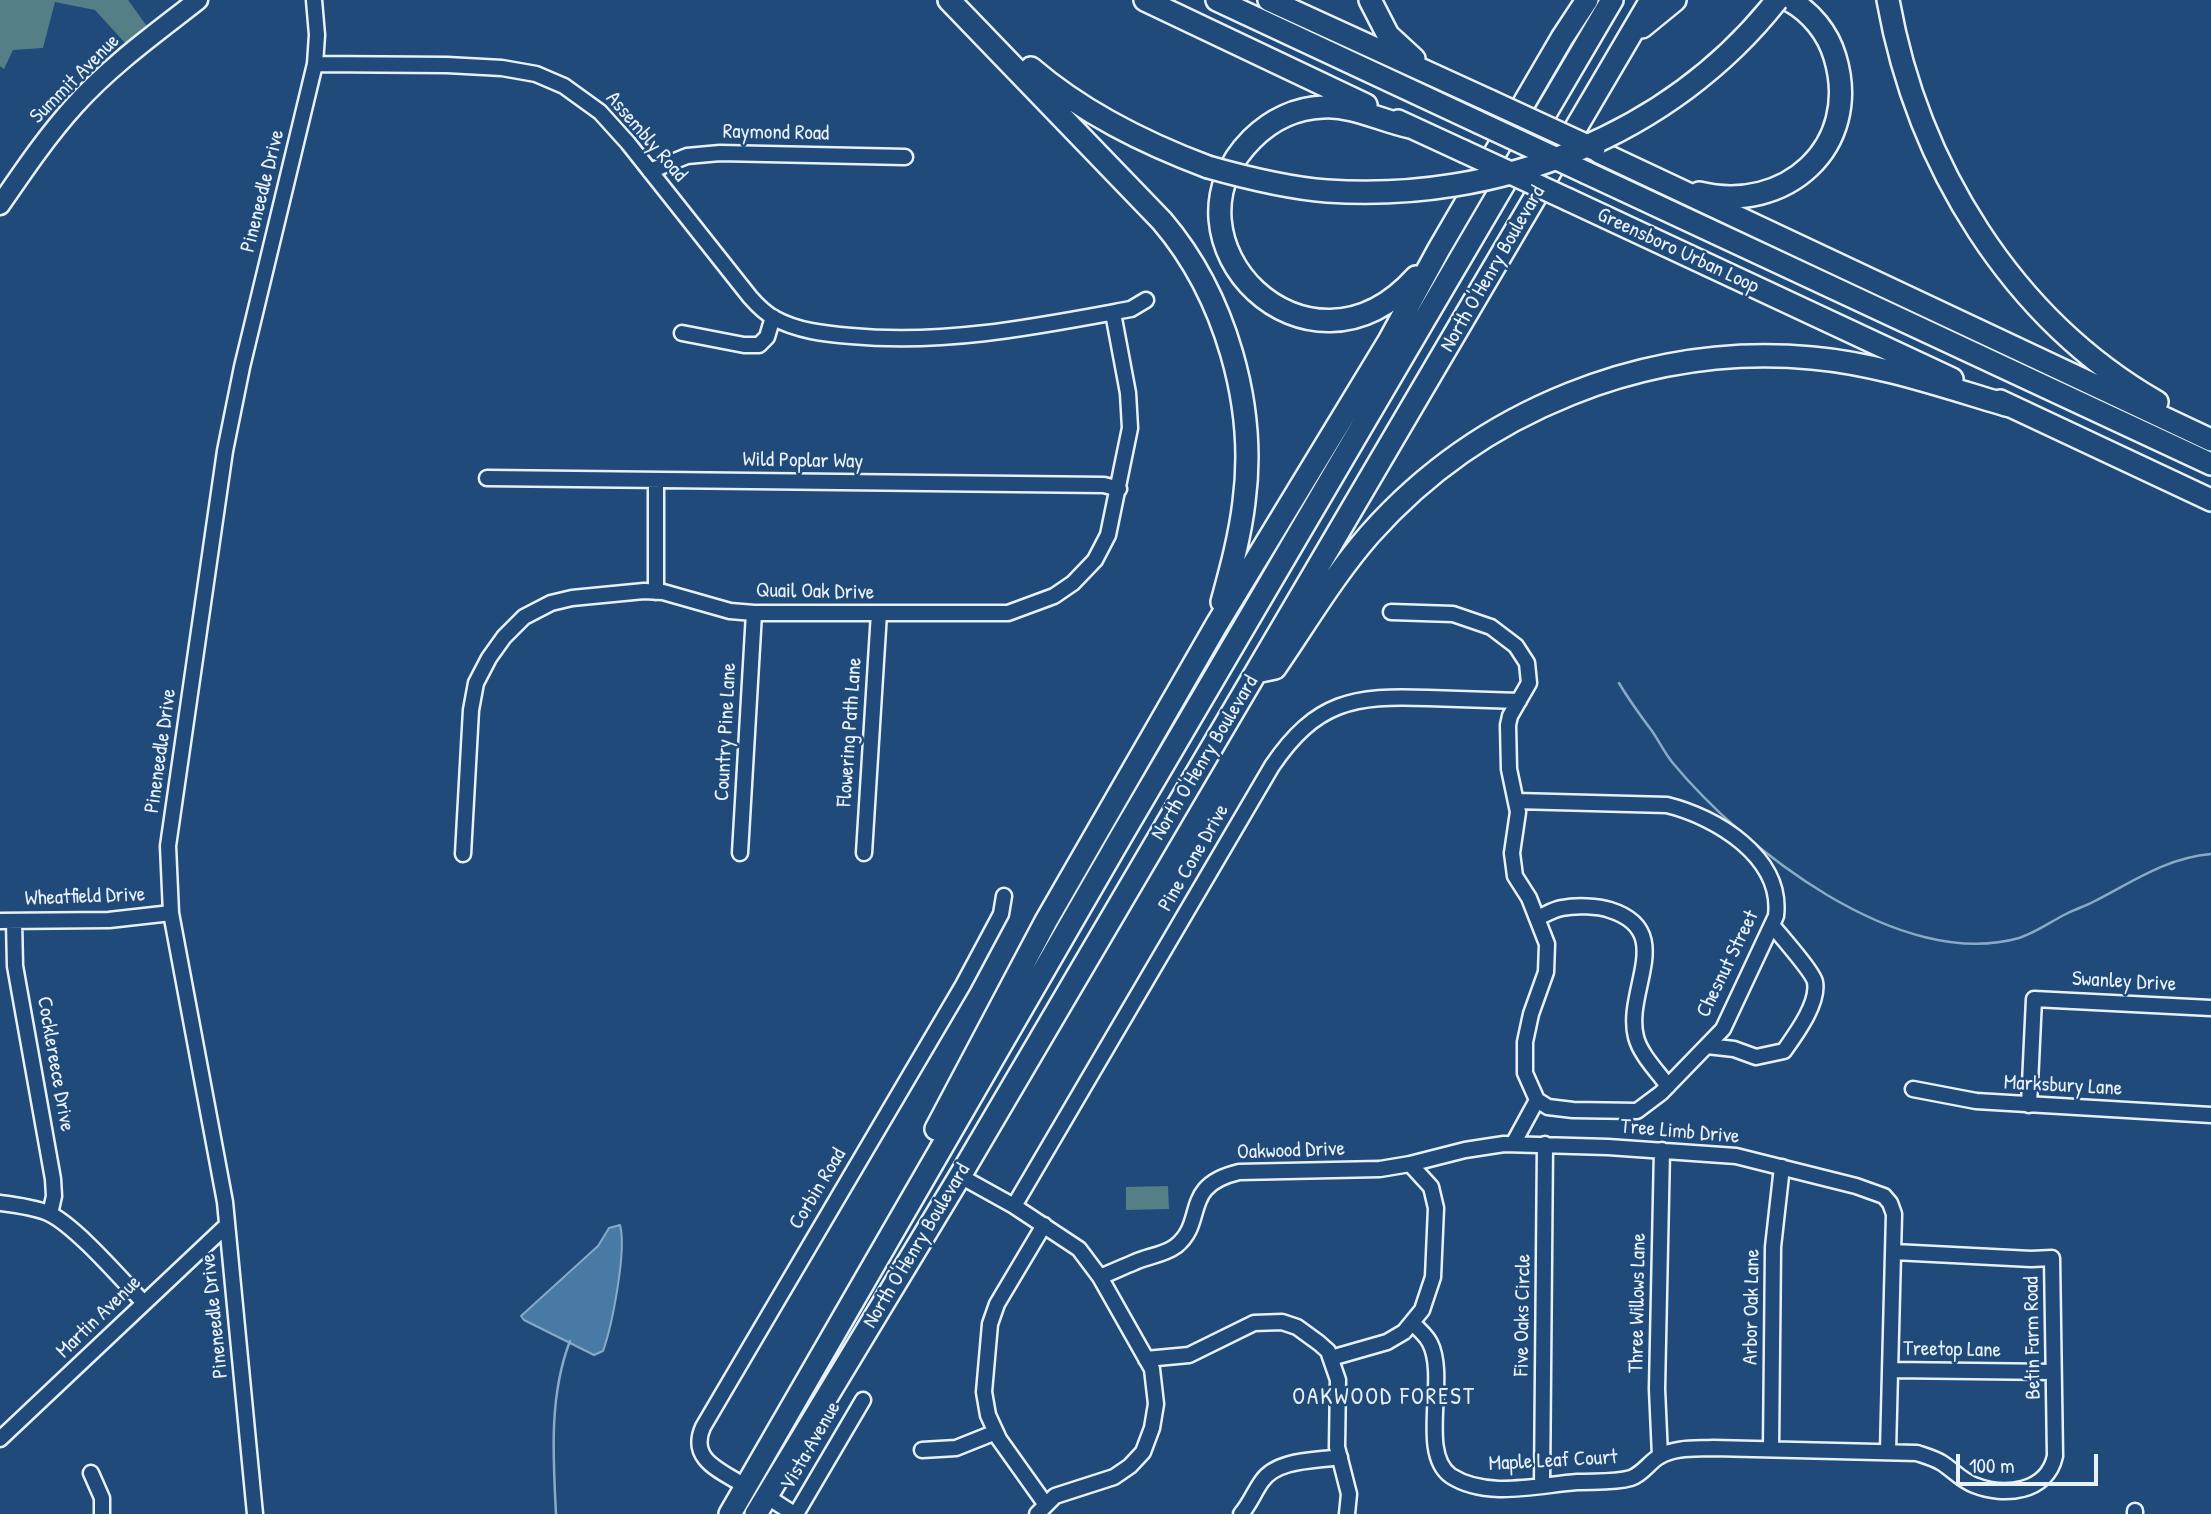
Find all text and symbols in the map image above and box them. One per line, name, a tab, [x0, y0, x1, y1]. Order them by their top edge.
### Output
street label: Summit Avenue	[25, 29, 125, 129]
street label: Assembly Road	[600, 87, 692, 187]
street label: Raymond Road	[723, 119, 829, 147]
street label: Pineneedle Drive	[236, 127, 290, 255]
street label: North O'Henry Boulevard	[1435, 181, 1551, 357]
street label: Greensboro Urban Loop	[1593, 202, 1763, 300]
street label: Wild Poplar Way	[742, 447, 864, 475]
street label: Quail Oak Drive	[756, 578, 874, 606]
street label: Flowering Path Lane	[832, 657, 868, 807]
street label: Country Pine Lane	[710, 662, 742, 802]
street label: North O'Henry Boulevard	[1146, 671, 1264, 845]
street label: Pineneedle Drive	[140, 687, 182, 815]
street label: Pine Cone Drive	[1153, 800, 1235, 916]
street label: Wheatfield Drive	[24, 882, 146, 912]
street label: Chesnut Street	[1691, 907, 1765, 1021]
street label: Swanley Drive	[2071, 967, 2177, 997]
street label: Cocklereece Drive	[31, 995, 79, 1133]
street label: Marksbury Lane	[2003, 1070, 2123, 1102]
street label: Tree Limb Drive	[1619, 1114, 1741, 1150]
street label: Oakwood Drive	[1237, 1137, 1345, 1165]
street label: Corbin Road	[784, 1144, 852, 1234]
street label: North O'Henry Boulevard	[858, 1159, 976, 1333]
street label: Three Willows Lane	[1624, 1233, 1652, 1373]
street label: Arbor Oak Lane	[1738, 1249, 1766, 1365]
street label: Pineneedle Drive	[196, 1252, 234, 1380]
street label: Five Oaks Circle	[1509, 1254, 1537, 1376]
street label: Martin Avenue	[51, 1270, 147, 1364]
street label: Betin Farm Road	[2019, 1276, 2047, 1400]
street label: Treetop Lane	[1903, 1337, 2001, 1363]
district label: OAKWOOD FOREST	[1294, 1384, 1474, 1412]
street label: Vista Avenue	[776, 1397, 846, 1495]
scale bar	[1959, 1440, 2101, 1484]
street label: Maple Leaf Court	[1488, 1445, 1618, 1477]
text: 100 m	[1969, 1451, 2015, 1480]

